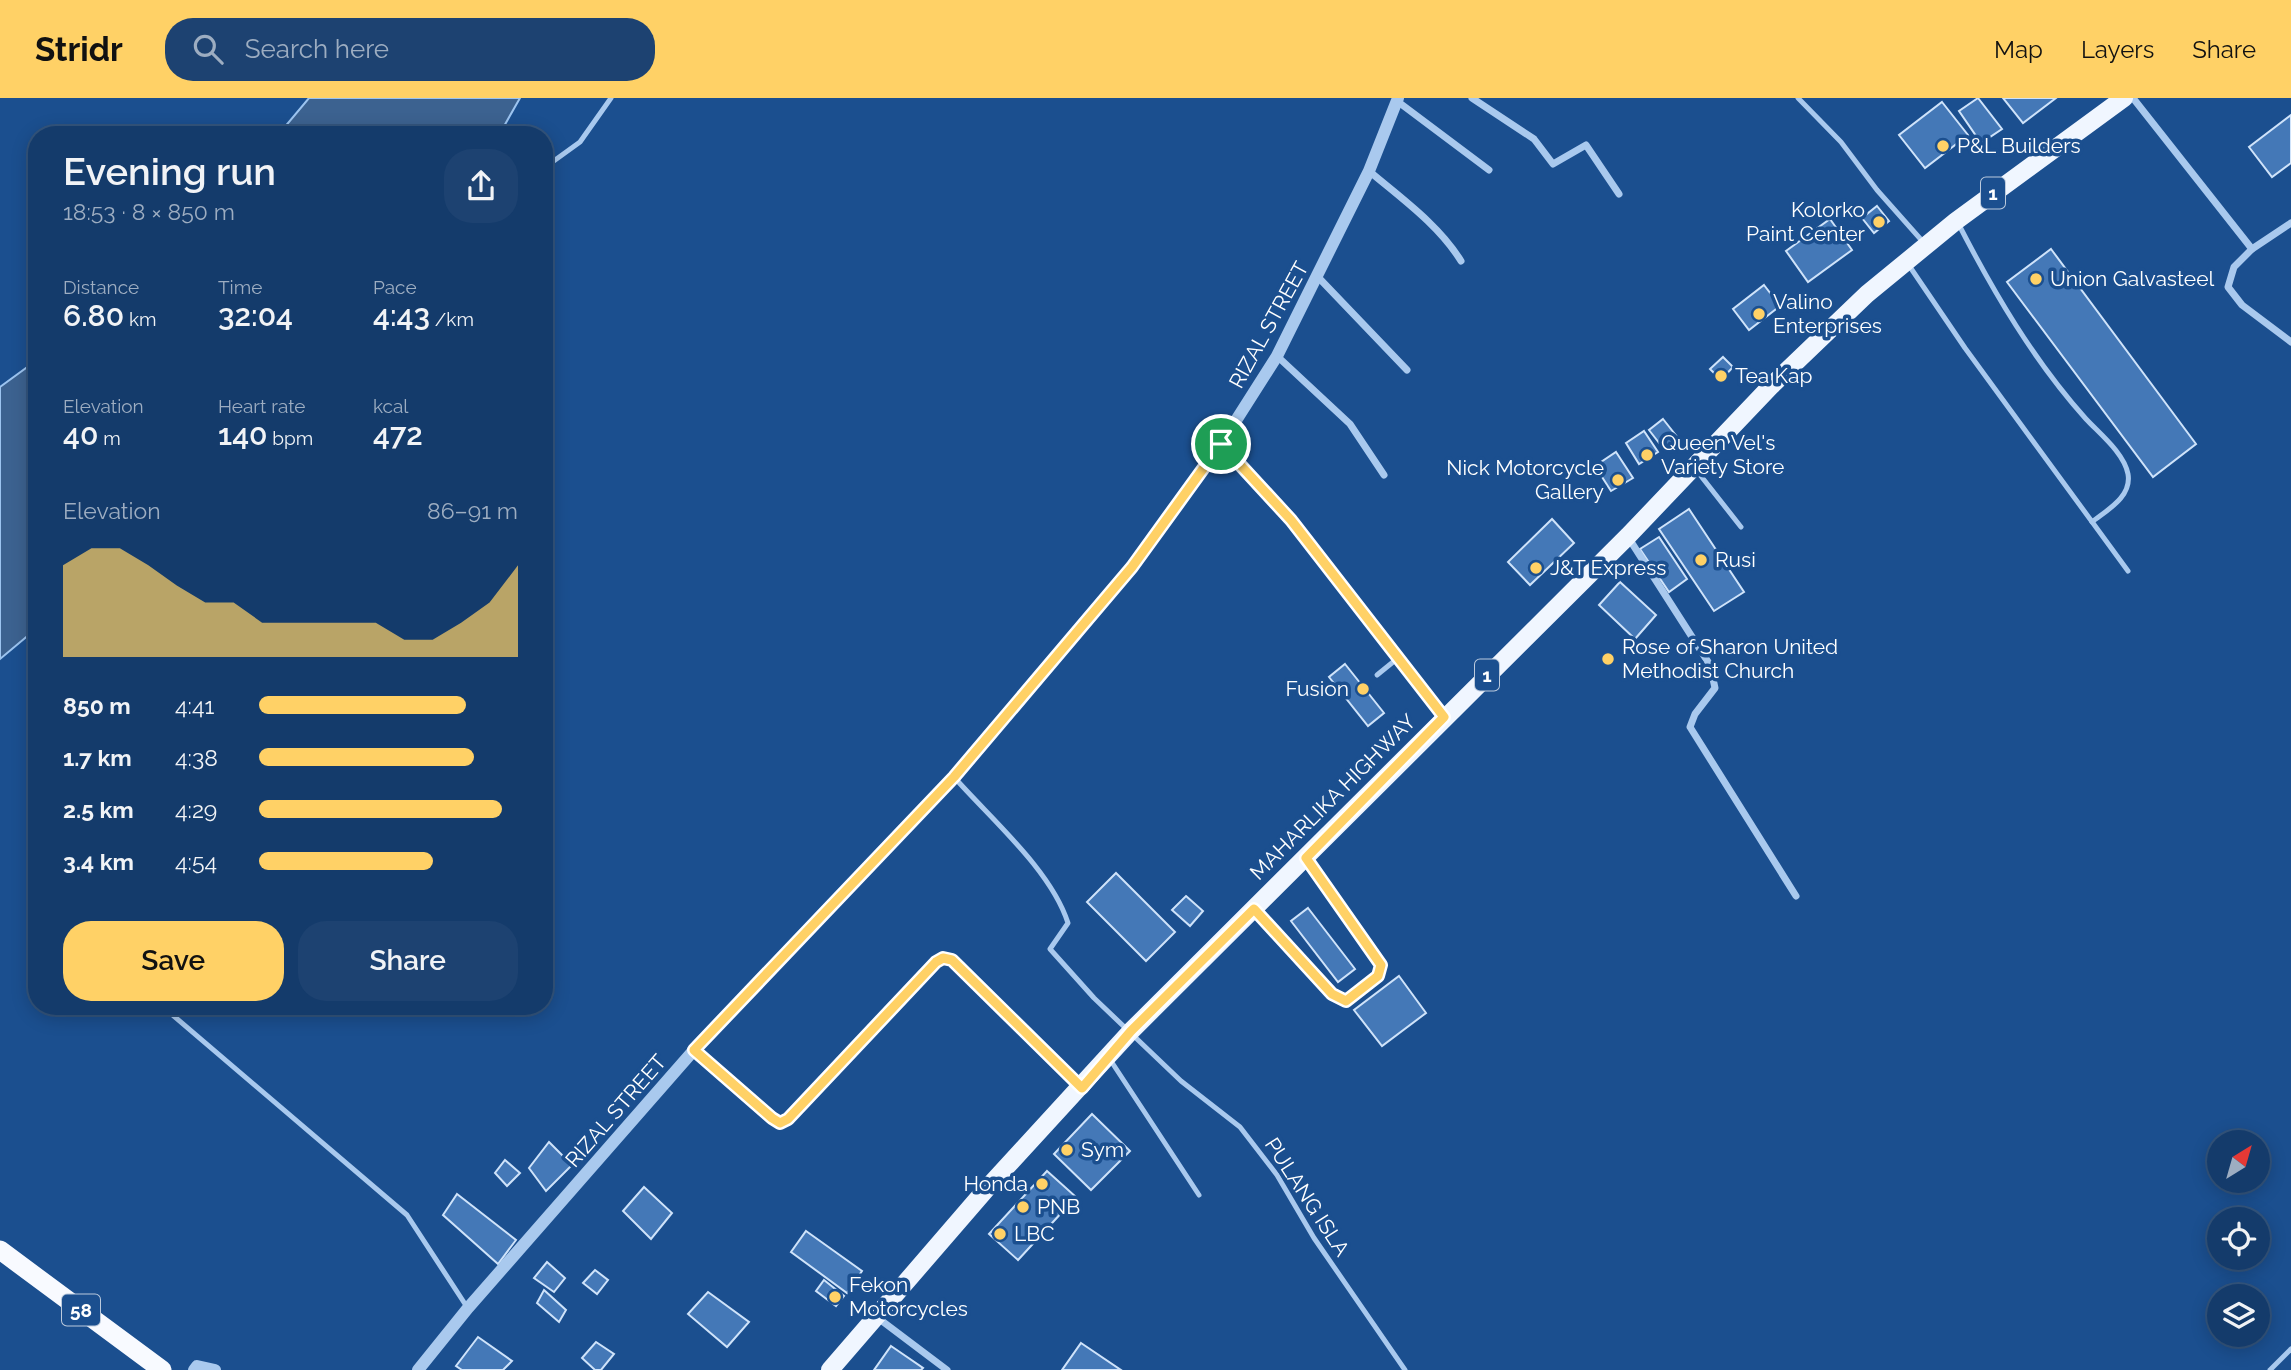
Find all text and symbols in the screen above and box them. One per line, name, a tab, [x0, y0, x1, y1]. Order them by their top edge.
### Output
search box	[165, 18, 655, 81]
text: Stridr	[35, 30, 123, 69]
icon: search	[189, 30, 227, 68]
text: Search here	[245, 34, 389, 64]
text: Map	[1994, 35, 2043, 64]
text: Layers	[2081, 35, 2154, 64]
text: Share	[2192, 35, 2256, 64]
place label: P&L Builders	[1957, 133, 2081, 158]
marker: P&L Builders	[1935, 138, 1951, 154]
text: Evening run	[63, 149, 276, 194]
button: share	[444, 149, 518, 223]
road number: 1	[1981, 178, 2005, 208]
place label: Kolorko Paint Center	[1746, 197, 1866, 246]
text: 18:53 · 8 × 850 m	[63, 198, 235, 225]
marker: Kolorko Paint Center	[1871, 214, 1887, 230]
street label: RIZAL STREET	[1223, 257, 1314, 392]
place label: Union Galvasteel	[2050, 266, 2214, 291]
marker: Union Galvasteel	[2028, 271, 2044, 287]
text: Distance	[63, 276, 139, 298]
text: Time	[218, 276, 262, 298]
text: Pace	[373, 276, 417, 298]
place label: Valino Enterprises	[1773, 289, 1882, 338]
text: 6.80	[63, 298, 124, 333]
text: 32:04	[218, 298, 293, 333]
text: 4:43	[373, 298, 430, 333]
marker: Valino Enterprises	[1751, 306, 1767, 322]
text: km	[124, 308, 156, 330]
text: /km	[430, 308, 474, 330]
place label: Tea Kap	[1735, 363, 1813, 388]
marker: Tea Kap	[1713, 368, 1729, 384]
text: Elevation	[63, 395, 144, 417]
text: Heart rate	[218, 395, 306, 417]
text: kcal	[373, 395, 409, 417]
pin	[1191, 414, 1251, 474]
text: 40	[63, 417, 98, 452]
text: 140	[218, 417, 267, 452]
text: 472	[373, 417, 423, 452]
icon: arrive	[1202, 425, 1240, 463]
text: m	[98, 427, 121, 449]
text: bpm	[267, 427, 313, 449]
place label: Queen Vel's Variety Store	[1661, 430, 1784, 479]
marker: Queen Vel's Variety Store	[1639, 447, 1655, 463]
place label: Nick Motorcycle Gallery	[1446, 455, 1604, 504]
marker: Nick Motorcycle Gallery	[1610, 472, 1626, 488]
text: Elevation	[63, 497, 161, 524]
text: 86–91 m	[427, 497, 518, 524]
place label: Rusi	[1715, 547, 1756, 572]
marker: Rusi	[1693, 552, 1709, 568]
place label: J&T Express	[1550, 555, 1666, 580]
marker: J&T Express	[1528, 560, 1544, 576]
place label: Rose of Sharon United Methodist Church	[1622, 634, 1838, 683]
marker: Rose of Sharon United Methodist Church	[1600, 651, 1616, 667]
road number: 1	[1475, 660, 1499, 690]
place label: Fusion	[1285, 676, 1349, 701]
marker: Fusion	[1355, 681, 1371, 697]
text: 850 m	[63, 692, 131, 719]
text: 4:41	[175, 692, 214, 719]
street label: MAHARLIKA HIGHWAY	[1245, 708, 1421, 885]
text: 1.7 km	[63, 744, 132, 771]
text: 4:38	[175, 744, 218, 771]
text: 2.5 km	[63, 796, 134, 823]
text: 4:29	[175, 796, 217, 823]
text: 3.4 km	[63, 848, 134, 875]
text: 4:54	[175, 848, 217, 875]
button: Save	[63, 921, 284, 1001]
button: Share	[298, 921, 518, 1001]
street label: RIZAL STREET	[560, 1049, 671, 1172]
north arrow	[2207, 1130, 2270, 1194]
map controls	[2207, 1130, 2270, 1347]
street label: PULANG ISLA	[1260, 1133, 1355, 1261]
place label: Sym	[1081, 1137, 1124, 1162]
marker: Sym	[1059, 1142, 1075, 1158]
place label: Honda	[963, 1171, 1028, 1196]
marker: Honda	[1034, 1176, 1050, 1192]
place label: PNB	[1037, 1194, 1080, 1219]
marker: PNB	[1015, 1199, 1031, 1215]
button: locate	[2207, 1207, 2270, 1270]
place label: LBC	[1014, 1221, 1055, 1246]
marker: LBC	[992, 1226, 1008, 1242]
place label: Fekon Motorcycles	[849, 1272, 968, 1321]
button: layers	[2207, 1284, 2270, 1347]
marker: Fekon Motorcycles	[827, 1289, 843, 1305]
road number: 58	[62, 1294, 100, 1326]

